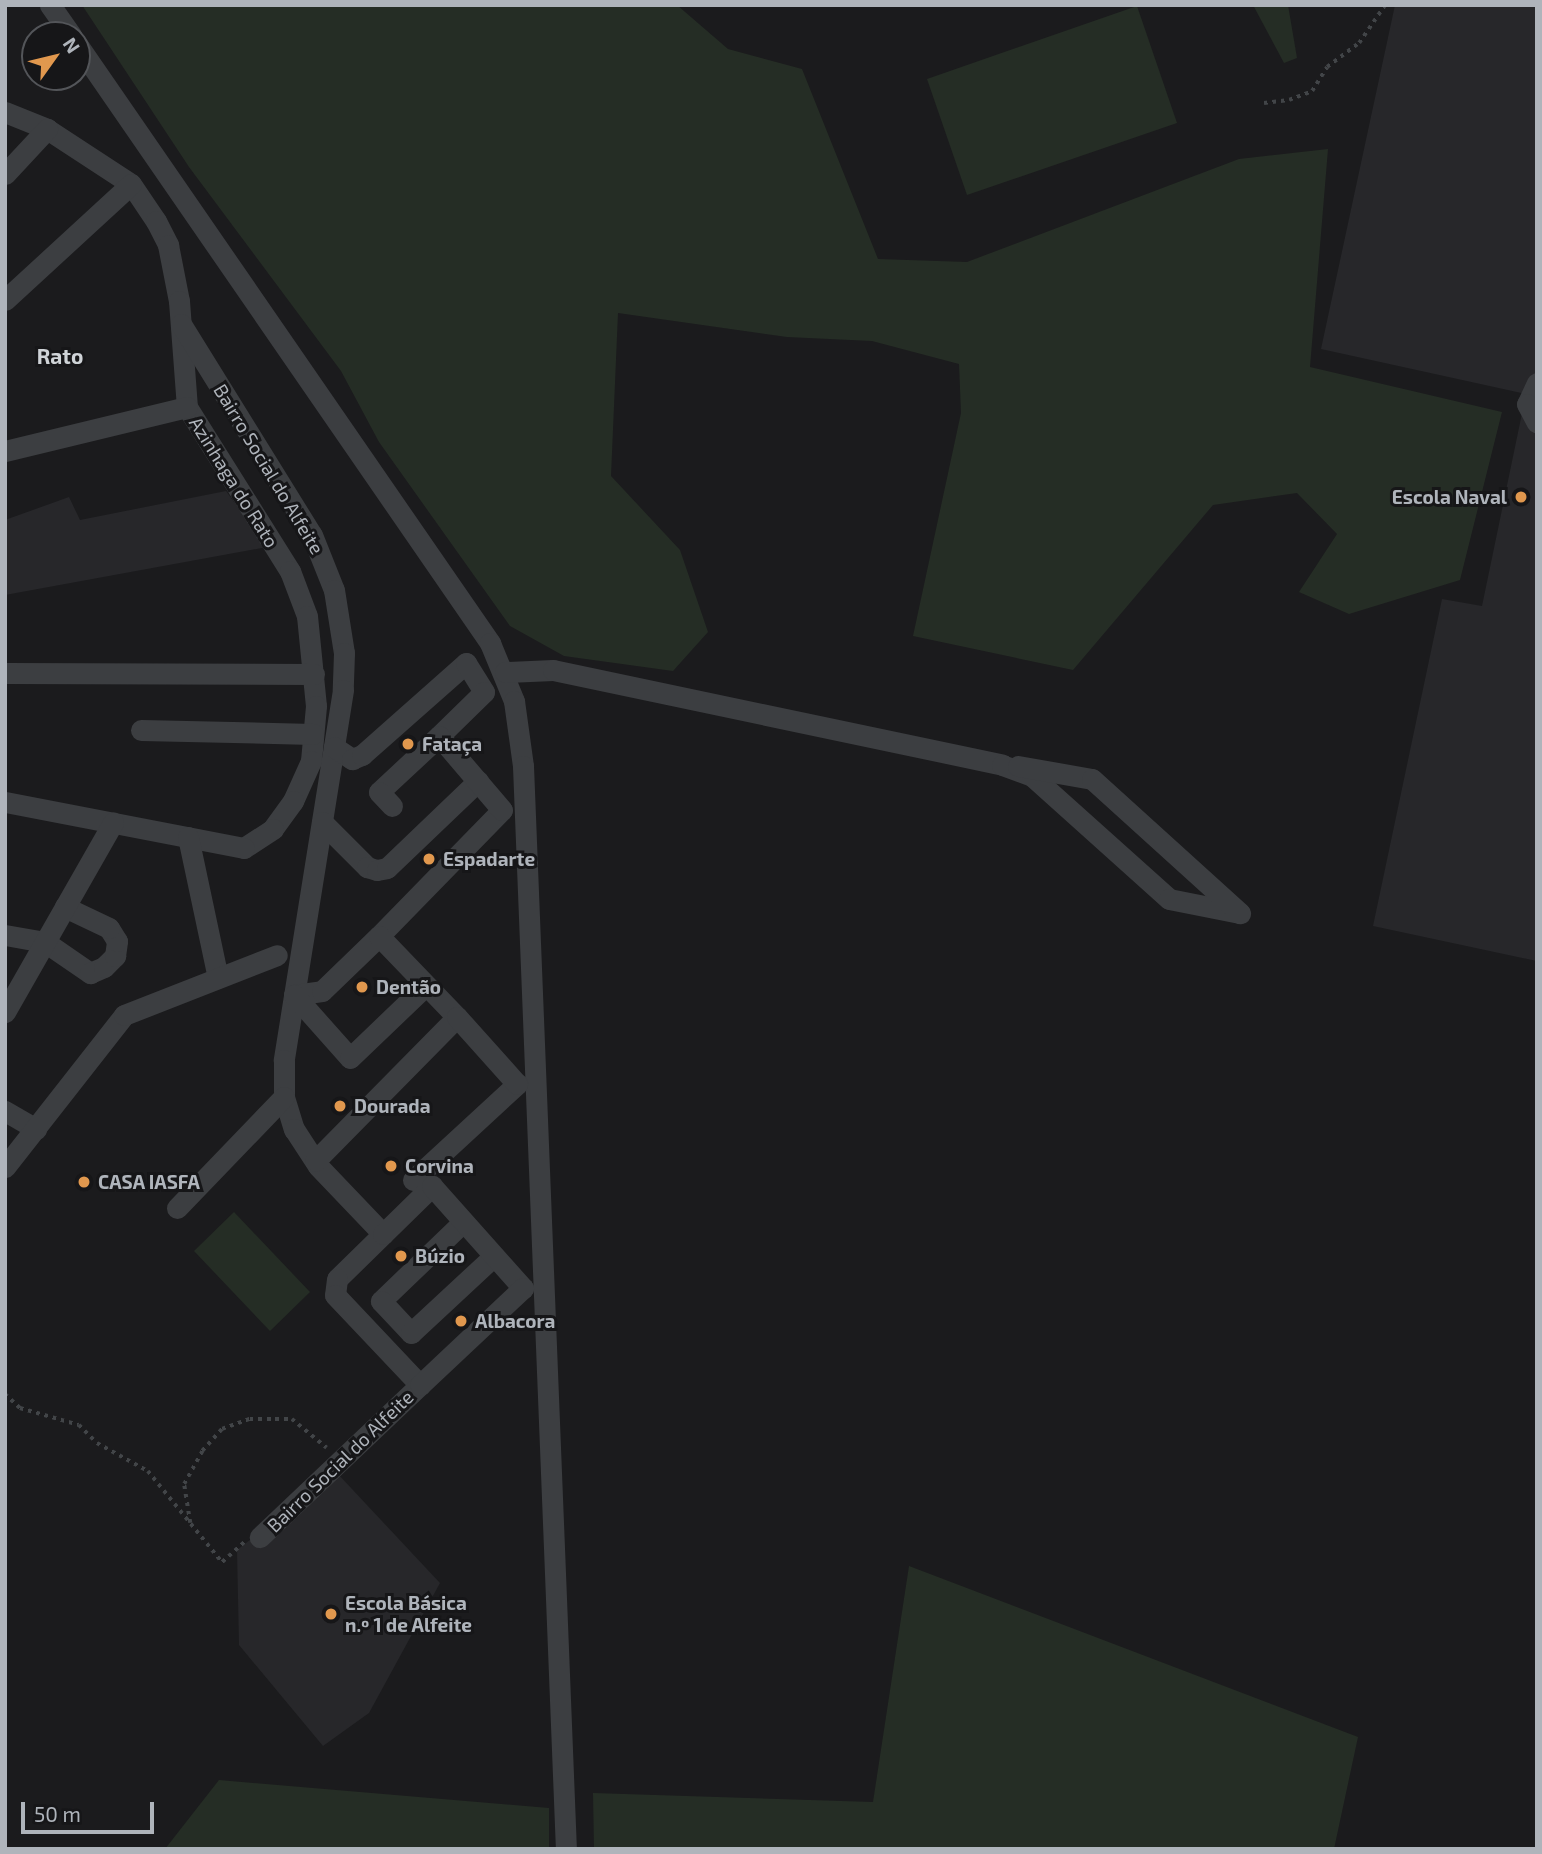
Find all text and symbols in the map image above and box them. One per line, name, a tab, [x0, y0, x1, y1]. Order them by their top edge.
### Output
north arrow	[21, 21, 91, 91]
text: N	[59, 33, 86, 57]
district label: Rato	[37, 343, 83, 369]
street label: Bairro Social do Alfeite	[209, 379, 329, 559]
street label: Azinhaga do Rato	[185, 412, 283, 552]
place label: Escola Naval	[1392, 486, 1507, 508]
marker: Escola Naval	[1513, 489, 1529, 505]
place label: Fataça	[422, 733, 482, 755]
marker: Fataça	[400, 736, 416, 752]
place label: Espadarte	[443, 848, 535, 870]
marker: Espadarte	[421, 851, 437, 867]
place label: Dentão	[376, 976, 441, 998]
marker: Dentão	[354, 979, 370, 995]
place label: Dourada	[354, 1095, 431, 1117]
marker: Dourada	[332, 1098, 348, 1114]
place label: Corvina	[405, 1155, 474, 1177]
marker: Corvina	[383, 1158, 399, 1174]
place label: CASA IASFA	[98, 1171, 200, 1193]
marker: CASA IASFA	[76, 1174, 92, 1190]
place label: Búzio	[415, 1245, 465, 1267]
marker: Búzio	[393, 1248, 409, 1264]
place label: Albacora	[475, 1310, 555, 1332]
marker: Albacora	[453, 1313, 469, 1329]
street label: Bairro Social do Alfeite	[262, 1385, 418, 1537]
place label: Escola Básica n.º 1 de Alfeite	[345, 1592, 472, 1636]
marker: Escola Básica n.º 1 de Alfeite	[323, 1606, 339, 1622]
scale bar	[24, 1787, 158, 1831]
text: 50 m	[34, 1801, 81, 1826]

